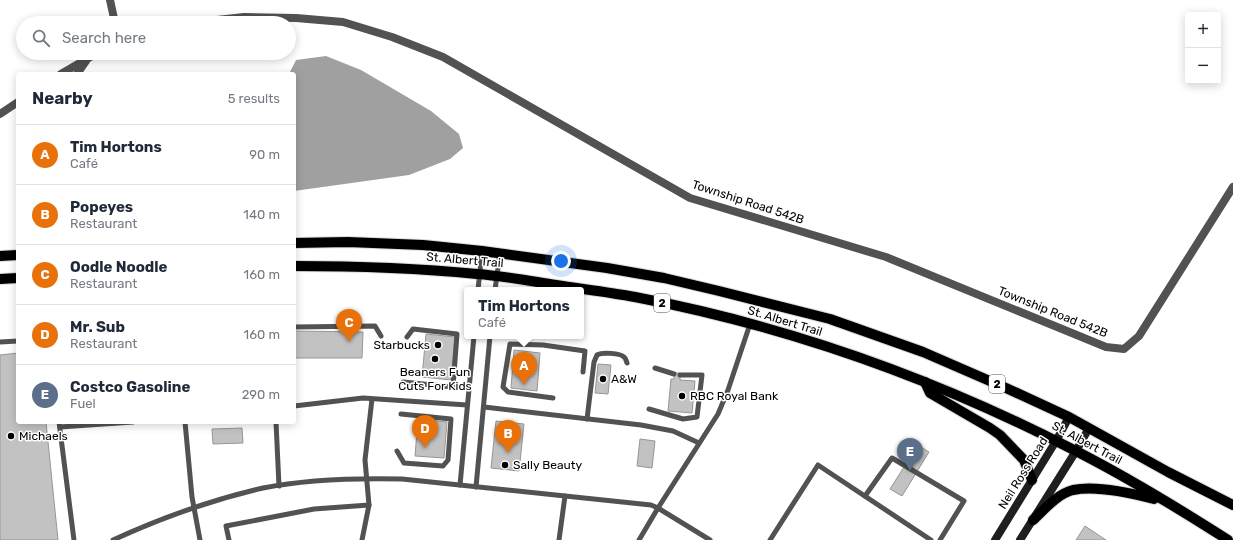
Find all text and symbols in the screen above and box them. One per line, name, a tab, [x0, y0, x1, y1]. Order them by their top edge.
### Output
map controls	[1185, 12, 1221, 84]
button: +	[1185, 12, 1221, 48]
search box	[16, 16, 296, 60]
icon: search	[30, 27, 52, 49]
text: Search here	[62, 29, 146, 47]
button: −	[1185, 48, 1221, 84]
text: Nearby	[32, 88, 93, 108]
text: 5 results	[228, 91, 280, 106]
text: Tim Hortons	[70, 138, 162, 156]
text: A	[40, 147, 50, 162]
text: 90 m	[249, 147, 280, 162]
text: Café	[70, 156, 98, 171]
street label: Township Road 542B	[690, 177, 806, 227]
text: Popeyes	[70, 198, 133, 216]
text: B	[40, 207, 50, 222]
text: 140 m	[243, 207, 280, 222]
text: Restaurant	[70, 216, 137, 231]
street label: St. Albert Trail	[426, 250, 504, 270]
your location	[551, 251, 571, 271]
text: Oodle Noodle	[70, 258, 168, 276]
text: C	[40, 267, 50, 282]
text: 160 m	[244, 267, 280, 282]
text: Restaurant	[70, 276, 137, 291]
street label: Township Road 542B	[996, 284, 1110, 340]
popup	[464, 287, 584, 339]
road number: 2	[654, 294, 670, 312]
text: Tim Hortons	[478, 297, 570, 315]
street label: St. Albert Trail	[746, 303, 824, 339]
pin: C	[336, 309, 362, 342]
text: Café	[478, 315, 506, 330]
text: Mr. Sub	[70, 318, 125, 336]
text: D	[40, 327, 50, 342]
text: 160 m	[244, 327, 280, 342]
text: Restaurant	[70, 336, 137, 351]
place label: Starbucks	[373, 338, 430, 352]
marker: Starbucks	[433, 340, 443, 350]
pin: A	[511, 352, 537, 385]
marker: Beaners Fun Cuts For Kids	[430, 354, 440, 364]
place label: Beaners Fun Cuts For Kids	[398, 365, 472, 393]
place label: A&W	[611, 372, 637, 386]
marker: A&W	[598, 374, 608, 384]
road number: 2	[989, 375, 1005, 393]
text: Costco Gasoline	[70, 378, 190, 396]
text: E	[41, 387, 49, 402]
text: 290 m	[242, 387, 280, 402]
place label: RBC Royal Bank	[690, 389, 779, 403]
marker: RBC Royal Bank	[677, 391, 687, 401]
text: Fuel	[70, 396, 96, 411]
pin: D	[412, 415, 438, 448]
street label: St. Albert Trail	[1050, 419, 1125, 467]
pin: B	[495, 420, 521, 453]
place label: Michaels	[19, 429, 68, 443]
marker: Michaels	[6, 431, 16, 441]
street label: Neil Ross Road	[995, 434, 1051, 512]
pin: E	[897, 438, 923, 471]
place label: Sally Beauty	[513, 458, 582, 472]
marker: Sally Beauty	[500, 460, 510, 470]

